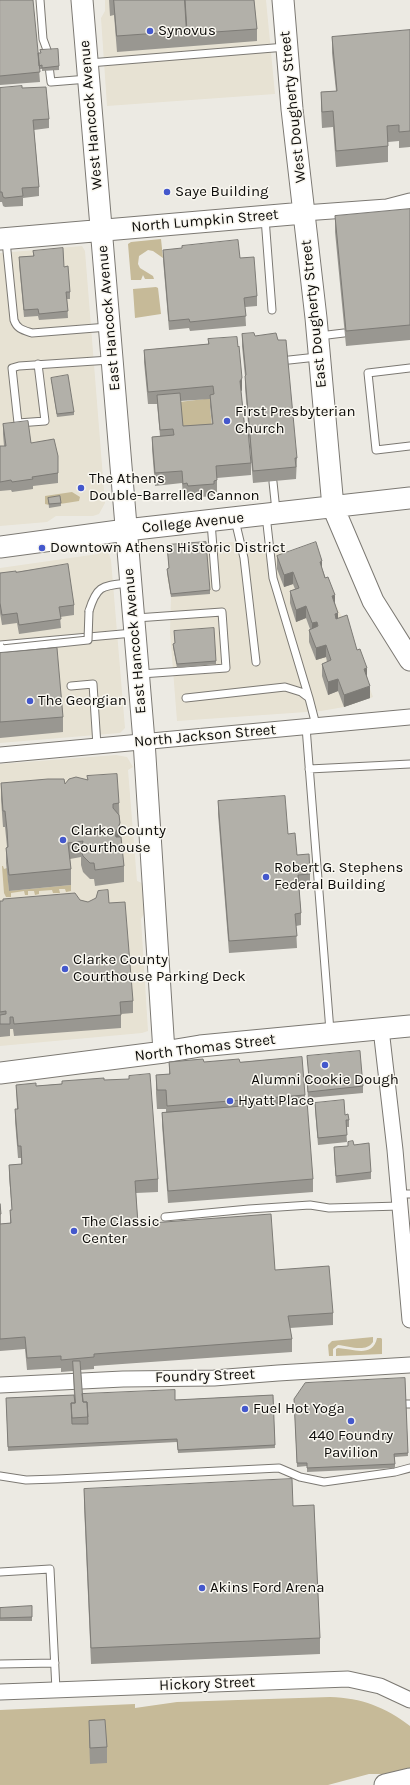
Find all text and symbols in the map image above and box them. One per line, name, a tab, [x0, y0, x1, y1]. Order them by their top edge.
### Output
place label: Synovus	[158, 22, 216, 40]
marker: Synovus	[145, 26, 155, 36]
street label: West Dougherty Street	[276, 30, 310, 184]
street label: West Hancock Avenue	[75, 39, 107, 191]
place label: Saye Building	[175, 183, 269, 201]
marker: Saye Building	[162, 187, 172, 197]
street label: North Lumpkin Street	[131, 206, 279, 236]
street label: East Dougherty Street	[297, 239, 331, 389]
street label: East Hancock Avenue	[94, 244, 124, 392]
place label: First Presbyterian Church	[235, 403, 356, 438]
marker: First Presbyterian Church	[222, 416, 232, 426]
place label: The Athens Double-Barrelled Cannon	[89, 470, 260, 505]
marker: The Athens Double-Barrelled Cannon	[76, 483, 86, 493]
street label: College Avenue	[141, 509, 245, 537]
place label: Downtown Athens Historic District	[50, 539, 285, 557]
marker: Downtown Athens Historic District	[37, 543, 47, 553]
street label: East Hancock Avenue	[120, 567, 150, 715]
place label: The Georgian	[38, 692, 127, 710]
marker: The Georgian	[25, 696, 35, 706]
street label: North Jackson Street	[133, 721, 277, 751]
place label: Clarke County Courthouse	[71, 822, 166, 857]
marker: Clarke County Courthouse	[58, 835, 68, 845]
place label: Robert G. Stephens Federal Building	[274, 859, 403, 894]
marker: Robert G. Stephens Federal Building	[261, 872, 271, 882]
place label: Clarke County Courthouse Parking Deck	[73, 951, 246, 986]
marker: Clarke County Courthouse Parking Deck	[60, 964, 70, 974]
street label: North Thomas Street	[134, 1030, 276, 1066]
marker: Alumni Cookie Dough	[320, 1060, 330, 1070]
place label: Alumni Cookie Dough	[251, 1071, 399, 1089]
place label: Hyatt Place	[238, 1092, 314, 1110]
marker: Hyatt Place	[225, 1096, 235, 1106]
place label: The Classic Center	[82, 1213, 159, 1248]
marker: The Classic Center	[69, 1226, 79, 1236]
street label: Foundry Street	[155, 1365, 255, 1387]
place label: Fuel Hot Yoga	[253, 1400, 345, 1418]
marker: Fuel Hot Yoga	[240, 1404, 250, 1414]
marker: 440 Foundry Pavilion	[346, 1416, 356, 1426]
place label: 440 Foundry Pavilion	[309, 1427, 393, 1462]
place label: Akins Ford Arena	[210, 1579, 325, 1597]
marker: Akins Ford Arena	[197, 1583, 207, 1593]
street label: Hickory Street	[159, 1673, 255, 1695]

